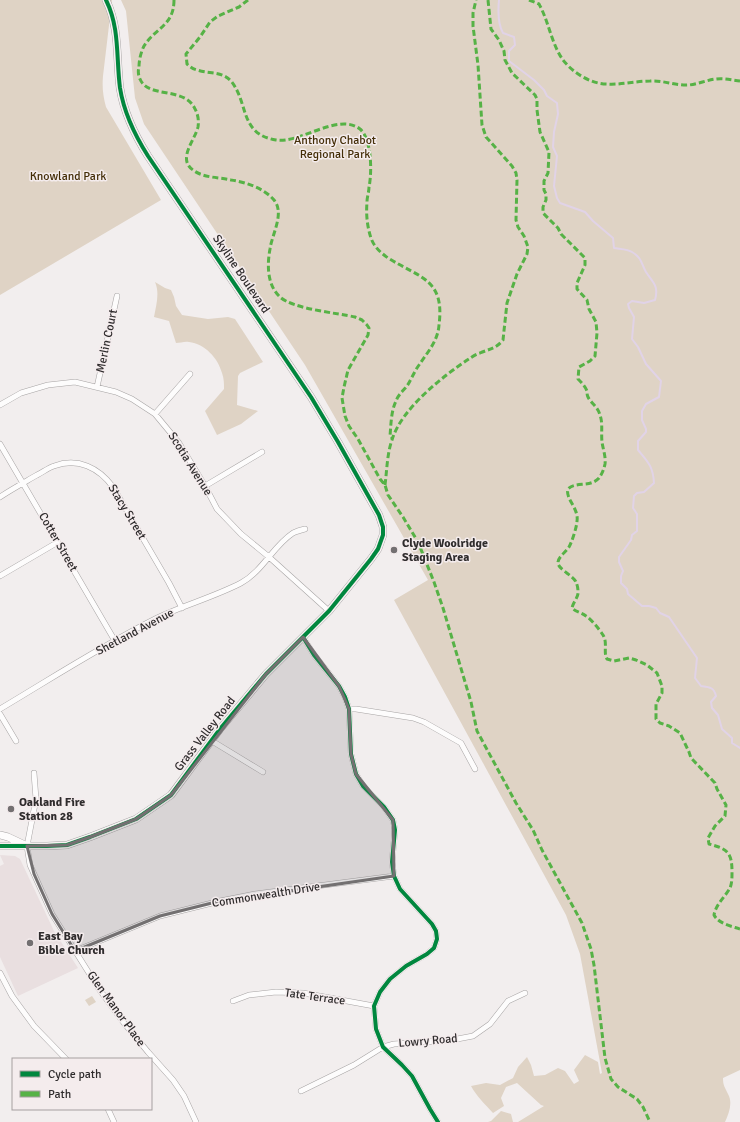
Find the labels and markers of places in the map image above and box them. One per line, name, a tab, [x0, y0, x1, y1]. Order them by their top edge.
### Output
place label: Clyde Woolridge Staging Area	[402, 536, 488, 565]
marker: Clyde Woolridge Staging Area	[389, 545, 399, 555]
place label: Oakland Fire Station 28	[19, 795, 85, 824]
marker: Oakland Fire Station 28	[6, 804, 16, 814]
place label: East Bay Bible Church	[38, 929, 105, 958]
marker: East Bay Bible Church	[25, 938, 35, 948]

